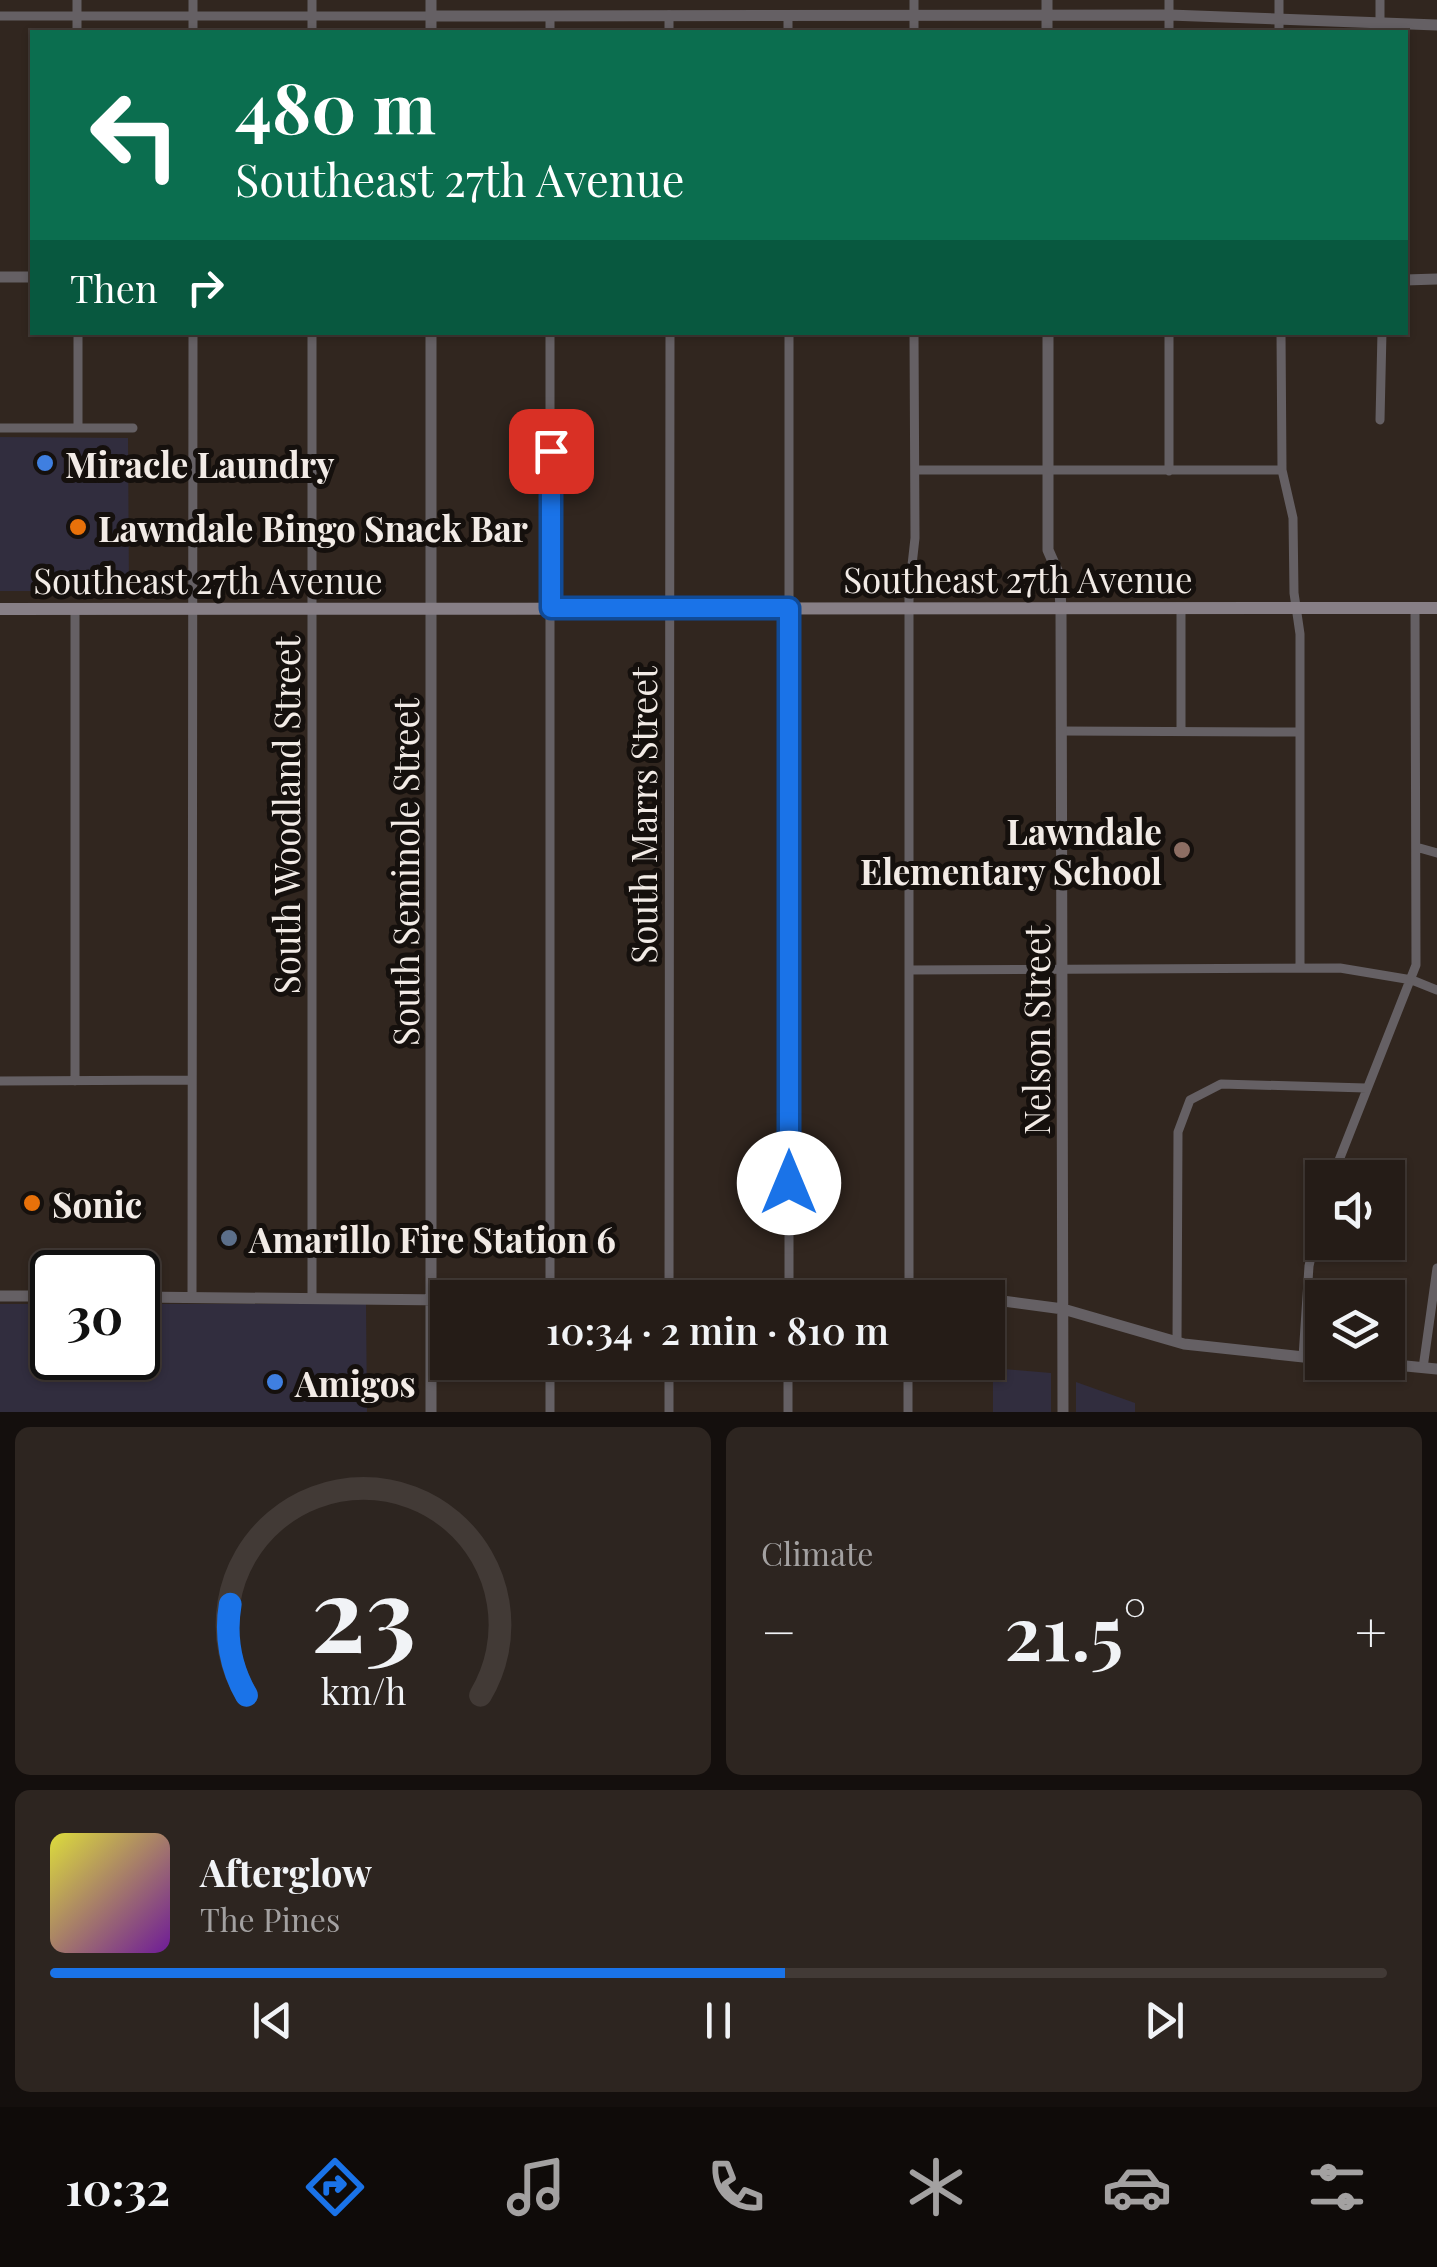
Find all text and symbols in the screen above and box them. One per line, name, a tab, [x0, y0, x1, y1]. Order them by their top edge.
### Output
text: 480 m	[235, 58, 436, 152]
icon: left	[70, 70, 200, 200]
text: Southeast 27th Avenue	[235, 148, 685, 208]
icon: right	[178, 260, 233, 315]
text: Then	[70, 262, 158, 313]
pin	[509, 409, 594, 494]
icon: arrive	[524, 424, 579, 479]
place label: Miracle Laundry	[65, 440, 334, 487]
marker: Miracle Laundry	[34, 452, 56, 474]
place label: Lawndale Bingo Snack Bar	[98, 504, 529, 551]
marker: Lawndale Bingo Snack Bar	[67, 516, 89, 538]
street label: Southeast 27th Avenue	[843, 555, 1193, 602]
street label: Southeast 27th Avenue	[33, 556, 383, 603]
street label: South Woodland Street	[262, 635, 309, 994]
street label: South Marrs Street	[619, 666, 666, 964]
street label: South Seminole Street	[381, 697, 428, 1046]
place label: Lawndale Elementary School	[860, 807, 1162, 894]
marker: Lawndale Elementary School	[1171, 839, 1193, 861]
street label: Nelson Street	[1012, 924, 1059, 1135]
position arrow	[737, 1131, 841, 1235]
map controls	[1305, 1160, 1405, 1380]
button: sound	[1305, 1160, 1405, 1260]
place label: Sonic	[52, 1180, 142, 1227]
marker: Sonic	[21, 1192, 43, 1214]
place label: Amarillo Fire Station 6	[248, 1215, 616, 1262]
marker: Amarillo Fire Station 6	[218, 1227, 240, 1249]
speed limit sign: 30	[30, 1250, 160, 1380]
button: layers	[1305, 1280, 1405, 1380]
text: 10:34 · 2 min · 810 m	[546, 1304, 889, 1355]
place label: Amigos	[294, 1359, 416, 1406]
marker: Amigos	[264, 1371, 286, 1393]
text: Climate	[761, 1531, 873, 1574]
text: 23	[310, 1540, 416, 1679]
text: 21.5°	[1004, 1580, 1147, 1680]
text: −	[761, 1593, 797, 1667]
text: +	[1355, 1593, 1387, 1667]
text: km/h	[320, 1666, 406, 1714]
text: Afterglow	[200, 1846, 372, 1897]
text: The Pines	[200, 1897, 340, 1940]
icon: previous	[245, 1993, 300, 2048]
icon: pause	[691, 1993, 746, 2048]
icon: next	[1137, 1993, 1192, 2048]
icon: directions	[300, 2152, 370, 2222]
icon: music	[501, 2152, 571, 2222]
icon: phone	[701, 2152, 771, 2222]
icon: climate	[901, 2152, 971, 2222]
icon: car	[1102, 2152, 1172, 2222]
icon: filters	[1302, 2152, 1372, 2222]
text: 10:32	[65, 2157, 170, 2217]

